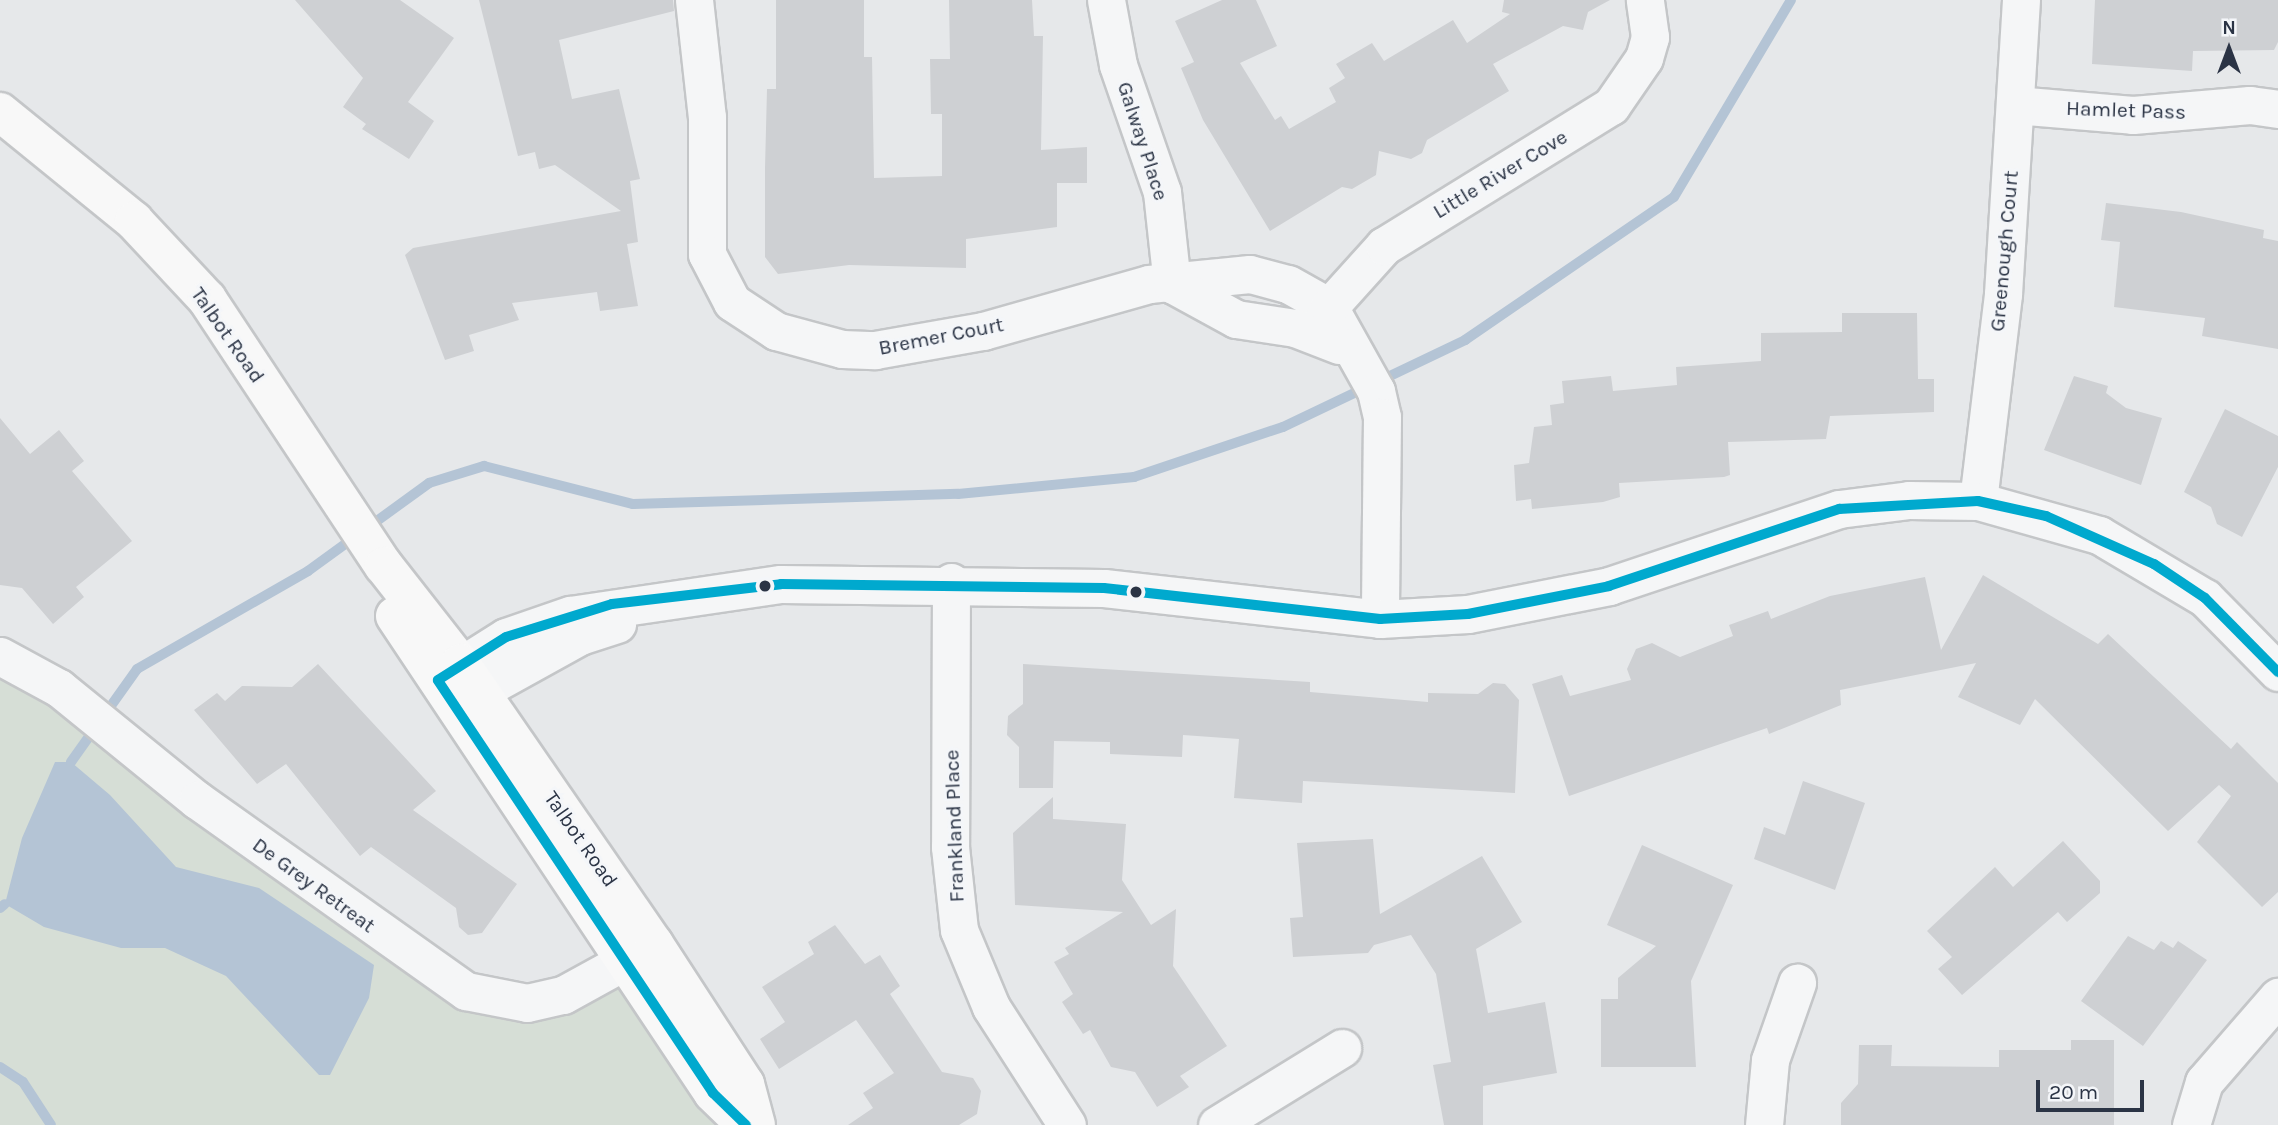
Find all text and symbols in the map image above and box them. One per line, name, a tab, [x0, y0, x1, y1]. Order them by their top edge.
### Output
north arrow	[2194, 14, 2264, 84]
text: N	[2222, 17, 2236, 39]
street label: Galway Place	[1112, 79, 1174, 203]
street label: Hamlet Pass	[2066, 95, 2186, 125]
street label: Little River Cove	[1428, 124, 1572, 224]
street label: Greenough Court	[1984, 169, 2024, 333]
street label: Talbot Road	[186, 282, 270, 388]
street label: Bremer Court	[876, 312, 1006, 360]
unlabelled marker	[758, 579, 772, 593]
unlabelled marker	[1129, 585, 1143, 599]
street label: Frankland Place	[939, 749, 969, 903]
street label: Talbot Road	[539, 786, 623, 892]
street label: De Grey Retreat	[248, 832, 380, 938]
scale bar	[2040, 1066, 2148, 1110]
text: 20 m	[2049, 1080, 2098, 1104]

